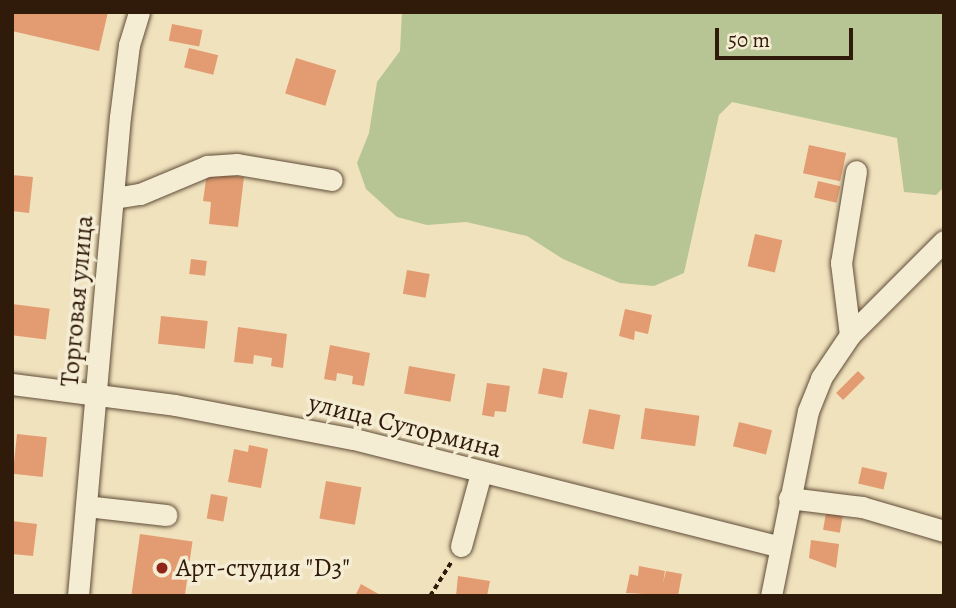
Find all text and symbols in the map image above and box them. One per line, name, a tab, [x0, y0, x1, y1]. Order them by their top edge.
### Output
scale bar	[718, 14, 856, 58]
text: 50 m	[728, 26, 770, 54]
street label: Торговая улица	[54, 214, 100, 388]
street label: улица Сутормина	[305, 387, 505, 465]
place label: Арт-студия "D3"	[176, 552, 351, 584]
marker: Арт-студия "D3"	[154, 560, 170, 576]

